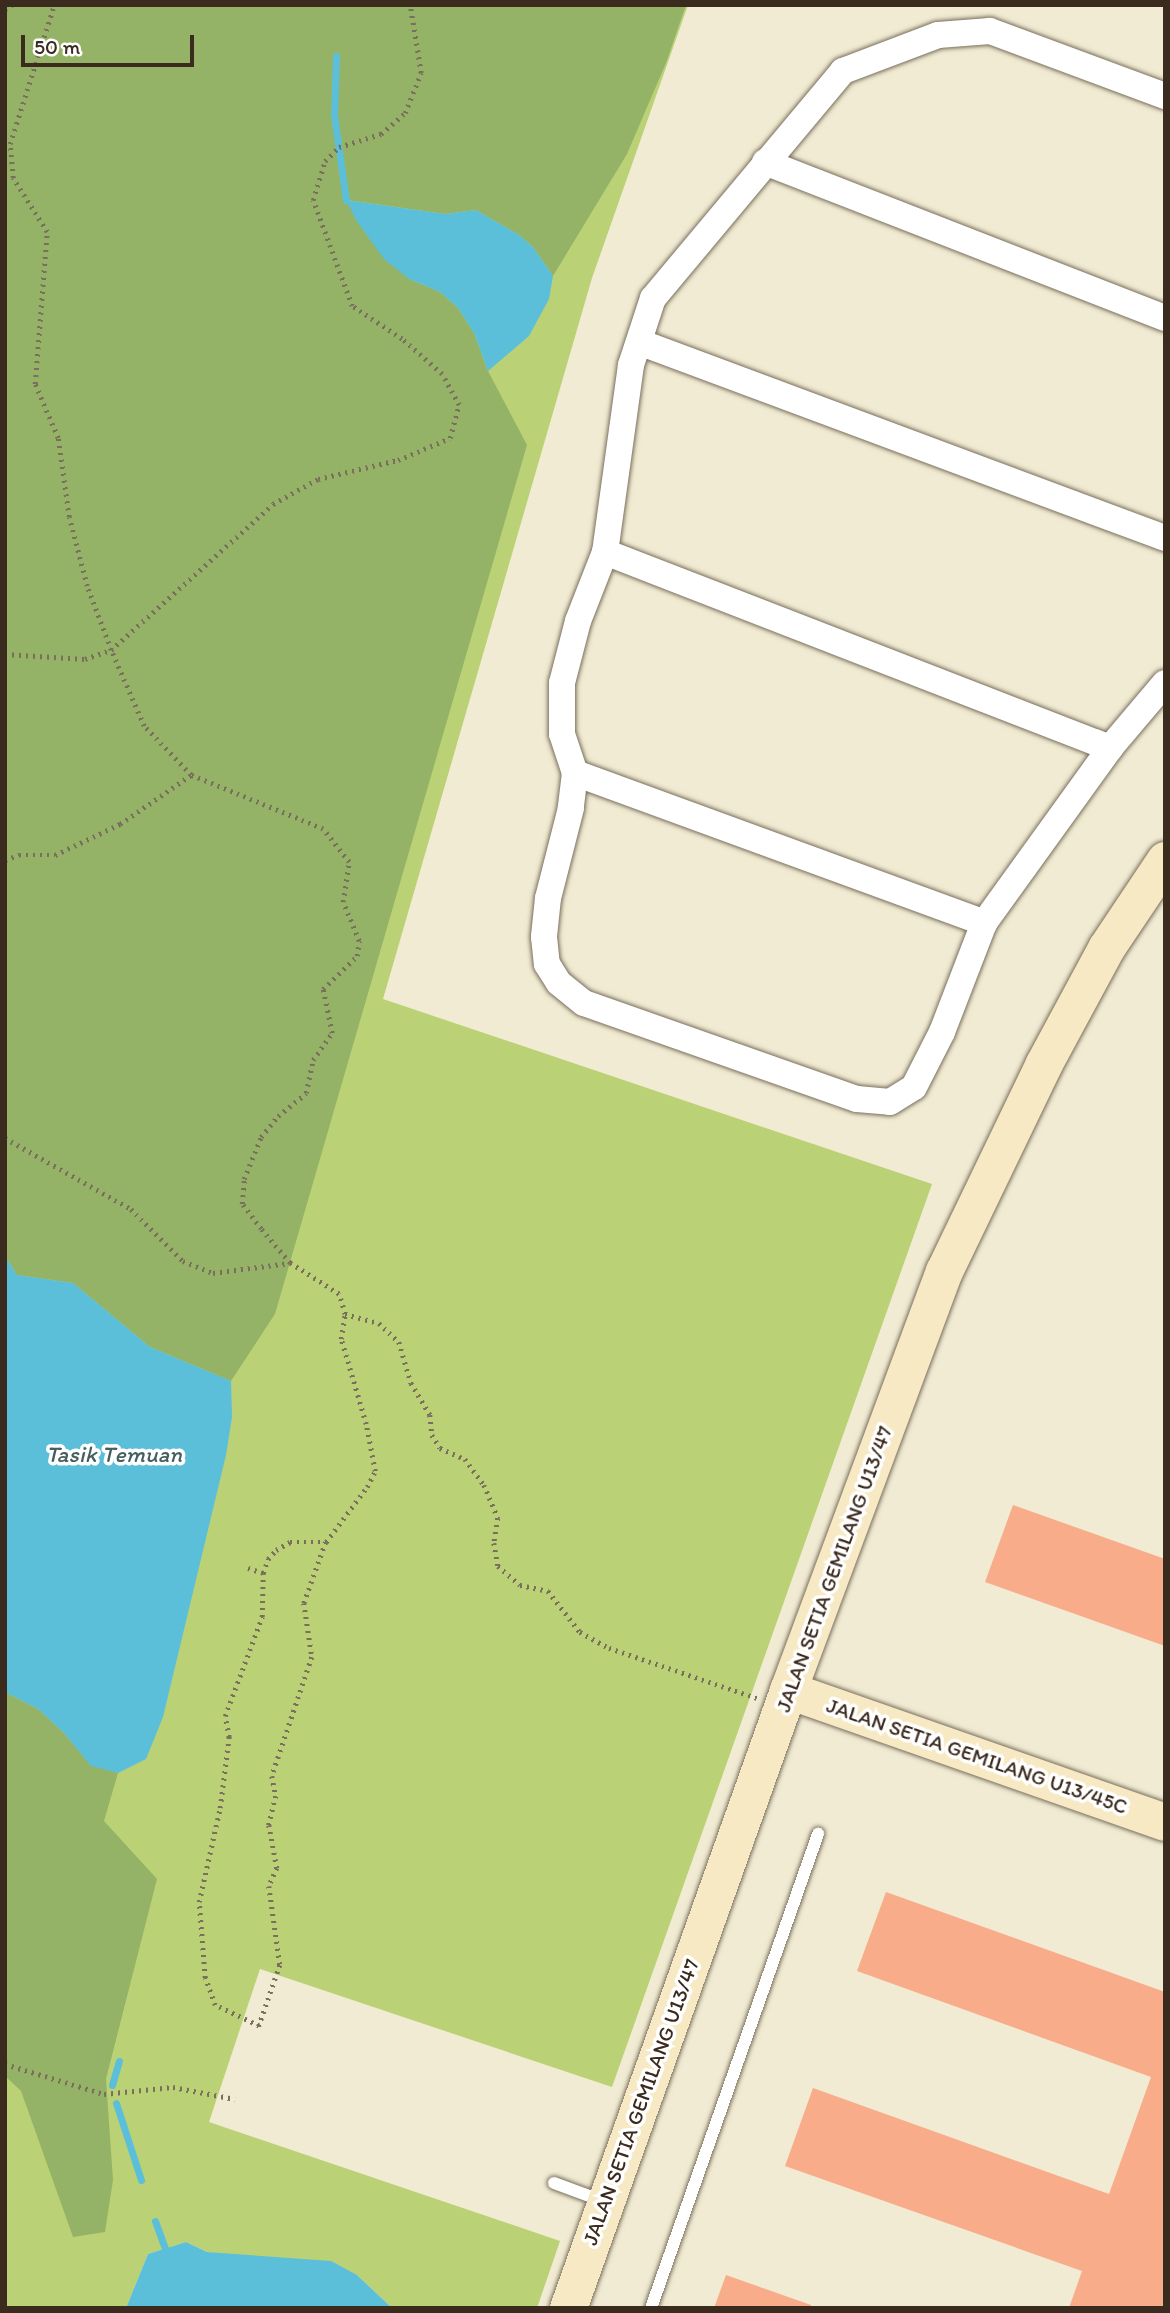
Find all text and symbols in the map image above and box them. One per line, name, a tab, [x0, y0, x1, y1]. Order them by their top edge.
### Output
scale bar	[24, 21, 198, 65]
text: 50 m	[34, 34, 80, 59]
street label: JALAN SETIA GEMILANG U13/47	[771, 1425, 897, 1713]
water label: Tasik Temuan	[47, 1440, 181, 1468]
street label: JALAN SETIA GEMILANG U13/45C	[825, 1693, 1129, 1819]
street label: JALAN SETIA GEMILANG U13/47	[578, 1958, 704, 2246]

